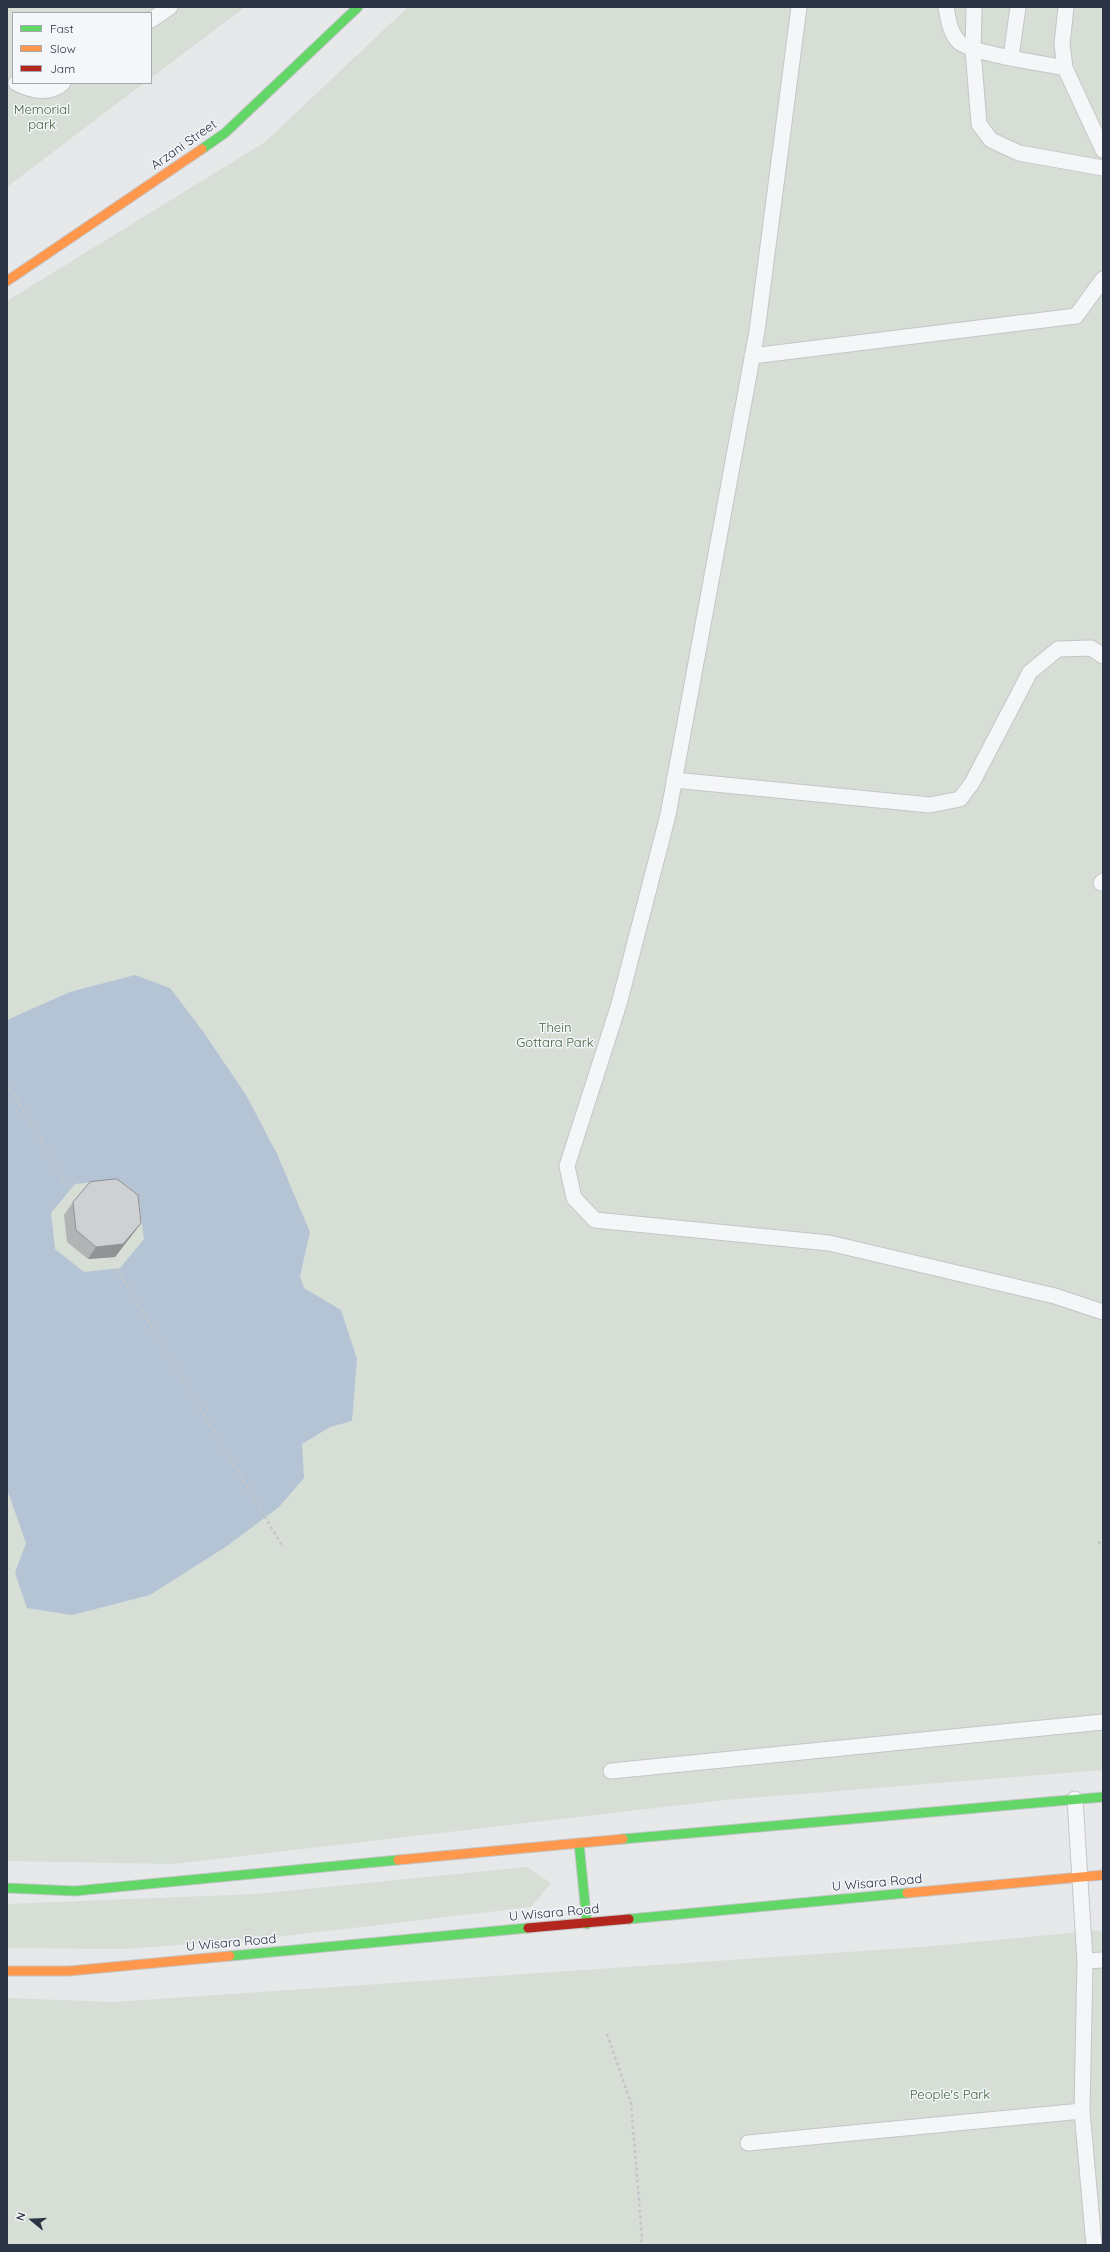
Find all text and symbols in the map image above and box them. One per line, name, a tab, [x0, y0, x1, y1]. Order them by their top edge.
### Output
legend	[12, 12, 152, 84]
text: Fast	[50, 21, 74, 36]
text: Slow	[50, 41, 76, 56]
text: Jam	[50, 61, 75, 76]
park label: Memorial park	[14, 102, 70, 133]
street label: Arzani Street	[148, 117, 220, 173]
park label: Thein Gottara Park	[516, 1020, 594, 1051]
street label: U Wisara Road	[831, 1871, 923, 1895]
street label: U Wisara Road	[508, 1901, 600, 1925]
street label: U Wisara Road	[185, 1931, 277, 1955]
park label: People's Park	[910, 2087, 990, 2103]
north arrow	[12, 2200, 52, 2240]
text: N	[13, 2210, 28, 2222]

